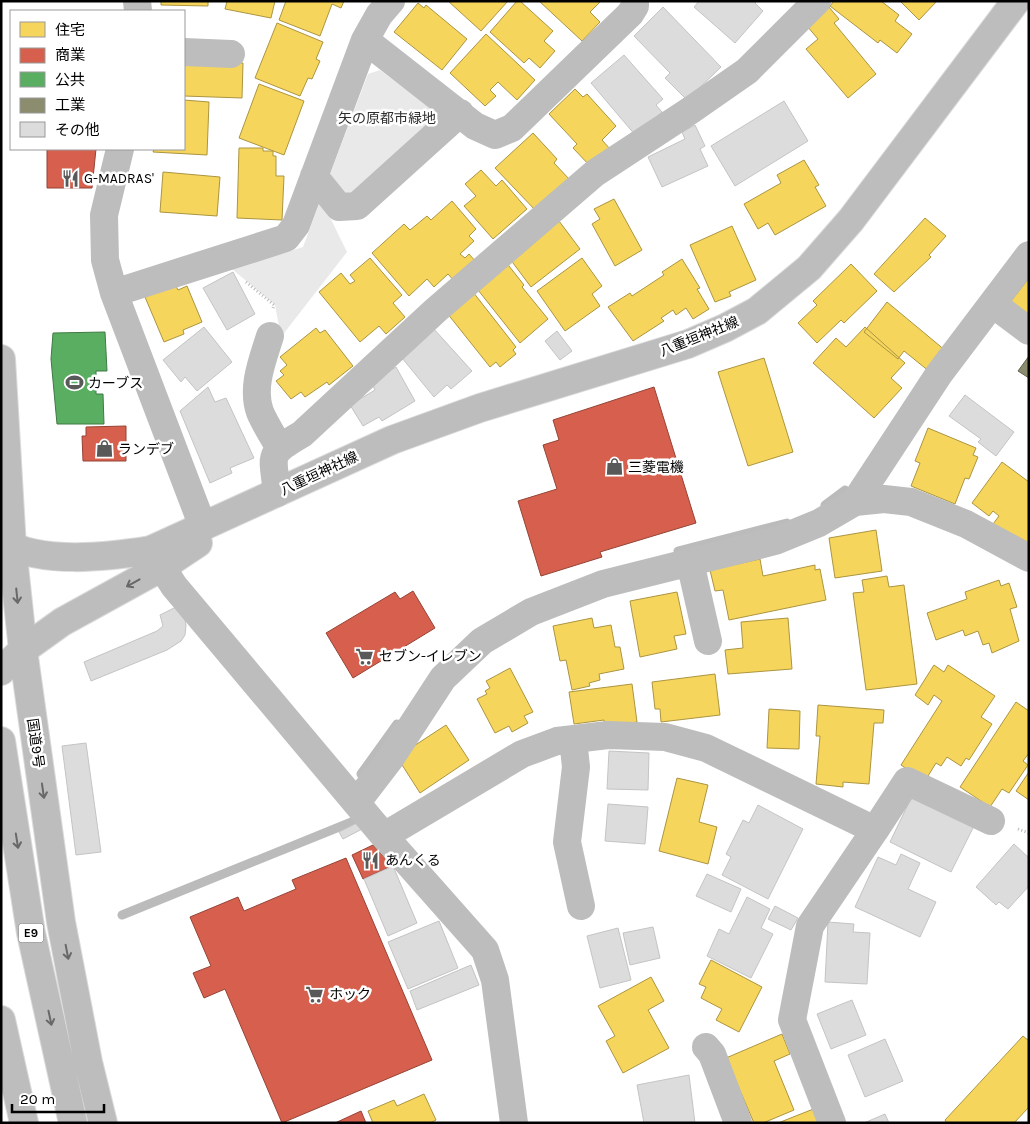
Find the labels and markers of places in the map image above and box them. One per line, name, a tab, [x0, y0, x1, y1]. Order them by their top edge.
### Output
restaurant icon: G-MADRAS'	[60, 168, 80, 188]
place label: G-MADRAS'	[84, 170, 154, 187]
sports icon: カーブス	[64, 373, 84, 393]
place label: カーブス	[88, 375, 143, 392]
shop icon: ランデブ	[94, 439, 114, 459]
place label: ランデブ	[118, 441, 174, 458]
shop icon: 三菱電機	[604, 457, 624, 477]
place label: 三菱電機	[628, 459, 684, 476]
supermarket icon: セブン-イレブン	[355, 646, 375, 666]
place label: セブン-イレブン	[379, 648, 482, 665]
restaurant icon: あんくる	[361, 850, 381, 870]
place label: あんくる	[385, 852, 441, 869]
supermarket icon: ホック	[305, 984, 325, 1004]
place label: ホック	[329, 986, 371, 1003]

